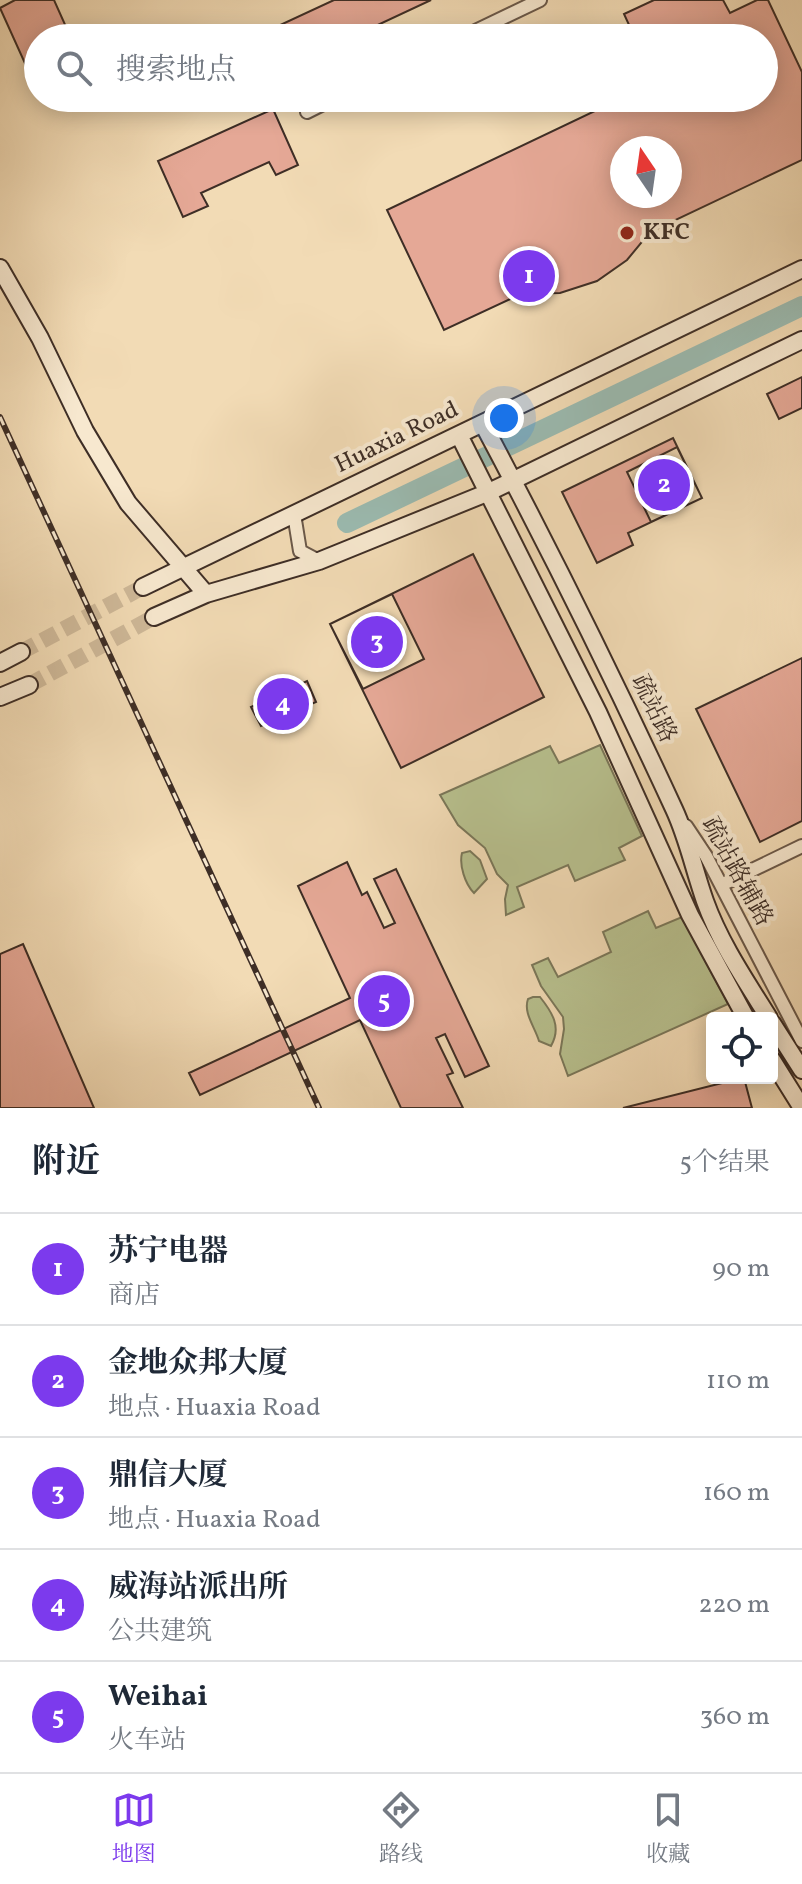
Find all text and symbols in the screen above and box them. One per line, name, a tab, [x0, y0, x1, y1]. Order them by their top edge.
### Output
search box	[24, 24, 778, 112]
icon: search	[52, 46, 96, 90]
text: 搜索地点	[116, 50, 236, 92]
north arrow	[610, 136, 682, 208]
place label: KFC	[643, 216, 690, 250]
marker: KFC	[618, 224, 636, 242]
pin: 1	[503, 246, 555, 306]
street label: Huaxia Road	[329, 393, 465, 483]
your location	[484, 398, 524, 438]
pin: 2	[638, 455, 690, 515]
pin: 3	[351, 612, 403, 672]
street label: 疏站路	[622, 669, 684, 749]
pin: 4	[257, 674, 309, 734]
street label: 疏站路辅路	[692, 811, 780, 933]
pin: 5	[358, 971, 410, 1031]
map controls	[706, 1012, 778, 1084]
button: locate	[706, 1012, 778, 1084]
text: 附近	[32, 1140, 100, 1187]
text: 5个结果	[679, 1145, 770, 1181]
text: 苏宁电器	[108, 1231, 228, 1273]
text: 1	[53, 1251, 63, 1287]
text: 90 m	[712, 1251, 770, 1287]
text: 商店	[108, 1278, 160, 1314]
text: 金地众邦大厦	[108, 1343, 288, 1385]
text: 2	[51, 1363, 65, 1399]
text: 110 m	[706, 1363, 770, 1399]
text: 地点 · Huaxia Road	[108, 1390, 321, 1426]
text: 鼎信大厦	[108, 1455, 228, 1497]
text: 3	[51, 1475, 65, 1511]
text: 160 m	[703, 1475, 770, 1511]
text: 地点 · Huaxia Road	[108, 1502, 321, 1538]
text: 威海站派出所	[108, 1567, 288, 1609]
text: 4	[50, 1587, 66, 1623]
text: 220 m	[698, 1587, 770, 1623]
text: 公共建筑	[108, 1614, 212, 1650]
text: Weihai	[108, 1676, 208, 1718]
text: 5	[52, 1699, 64, 1735]
text: 360 m	[700, 1699, 770, 1735]
text: 火车站	[108, 1723, 186, 1759]
tab: 地图	[112, 1788, 156, 1871]
tab: 路线	[379, 1788, 423, 1871]
tab: 收藏	[646, 1788, 690, 1871]

